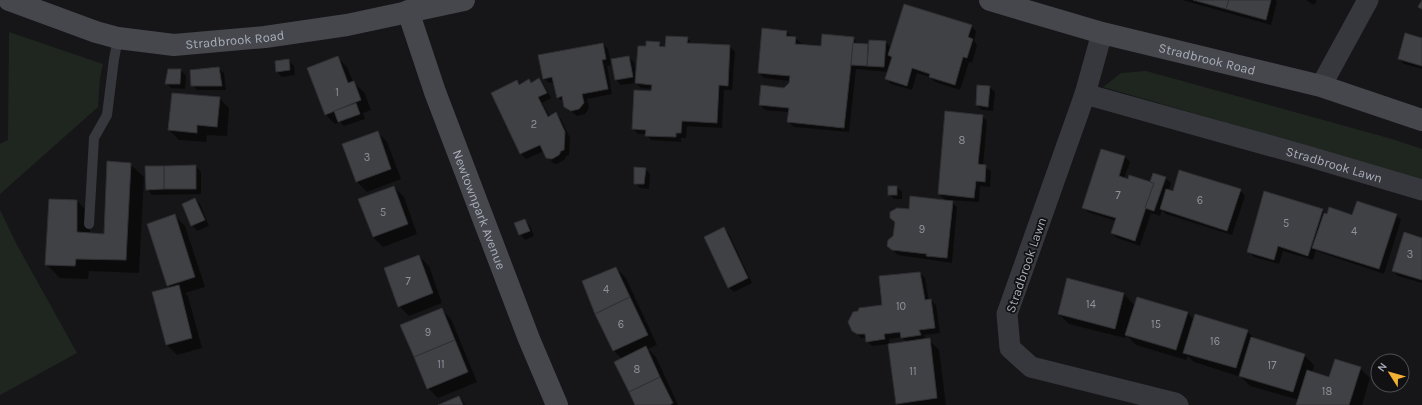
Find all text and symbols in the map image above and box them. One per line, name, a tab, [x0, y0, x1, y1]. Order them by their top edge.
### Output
street label: Stradbrook Road	[185, 27, 285, 51]
street label: Stradbrook Road	[1157, 39, 1257, 77]
house number: 1	[335, 86, 339, 99]
house number: 2	[531, 118, 537, 131]
house number: 8	[959, 134, 966, 147]
street label: Stradbrook Lawn	[1284, 143, 1384, 185]
street label: Newtownpark Avenue	[450, 147, 509, 272]
house number: 3	[364, 151, 370, 164]
house number: 7	[1115, 189, 1121, 202]
house number: 6	[1197, 194, 1203, 207]
house number: 5	[380, 206, 386, 219]
street label: Stradbrook Lawn	[1003, 215, 1049, 315]
house number: 5	[1283, 217, 1289, 230]
house number: 9	[919, 223, 925, 236]
house number: 4	[1351, 225, 1357, 238]
house number: 3	[1407, 248, 1413, 261]
house number: 7	[405, 275, 411, 288]
house number: 4	[603, 283, 609, 296]
house number: 14	[1086, 298, 1096, 311]
house number: 10	[896, 300, 906, 313]
house number: 6	[618, 318, 624, 331]
house number: 15	[1151, 318, 1161, 331]
house number: 9	[425, 326, 431, 339]
house number: 16	[1210, 335, 1220, 348]
north arrow	[1370, 353, 1410, 393]
house number: 11	[437, 358, 445, 371]
house number: 17	[1268, 359, 1276, 372]
text: N	[1375, 360, 1390, 374]
house number: 8	[634, 363, 641, 376]
house number: 11	[909, 365, 917, 378]
house number: 18	[1322, 385, 1332, 398]

